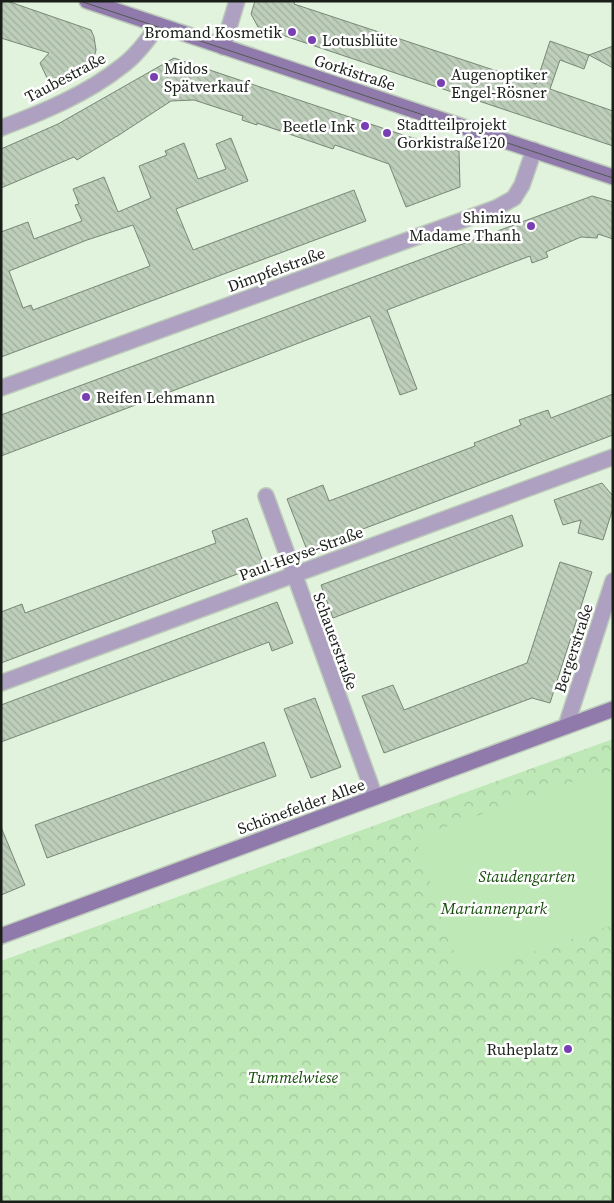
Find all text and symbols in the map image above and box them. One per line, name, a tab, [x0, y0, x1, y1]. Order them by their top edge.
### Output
place label: Bromand Kosmetik	[144, 21, 282, 43]
marker: Bromand Kosmetik	[286, 26, 298, 38]
place label: Lotusblüte	[322, 29, 398, 51]
marker: Lotusblüte	[306, 34, 318, 46]
street label: Taubestraße	[21, 47, 109, 107]
street label: Gorkistraße	[312, 49, 398, 95]
place label: Midos Spätverkauf	[164, 57, 251, 97]
place label: Augenoptiker Engel-Rösner	[451, 63, 548, 103]
marker: Midos Spätverkauf	[148, 71, 160, 83]
marker: Augenoptiker Engel-Rösner	[435, 77, 447, 89]
place label: Stadtteilprojekt Gorkistraße120	[397, 113, 507, 153]
place label: Beetle Ink	[282, 115, 355, 137]
marker: Beetle Ink	[359, 120, 371, 132]
marker: Stadtteilprojekt Gorkistraße120	[381, 127, 393, 139]
place label: Shimizu Madame Thanh	[409, 206, 521, 246]
marker: Shimizu Madame Thanh	[525, 220, 537, 232]
street label: Dimpfelstraße	[224, 241, 328, 297]
place label: Reifen Lehmann	[96, 386, 216, 408]
marker: Reifen Lehmann	[80, 391, 92, 403]
street label: Paul-Heyse-Straße	[236, 520, 366, 586]
street label: Schauerstraße	[308, 589, 364, 693]
street label: Bergerstraße	[548, 601, 598, 695]
street label: Schönefelder Allee	[234, 773, 368, 839]
park label: Staudengarten	[478, 865, 576, 887]
park label: Mariannenpark	[440, 897, 548, 919]
place label: Ruheplatz	[486, 1038, 558, 1060]
marker: Ruheplatz	[562, 1043, 574, 1055]
park label: Tummelwiese	[248, 1066, 338, 1088]

